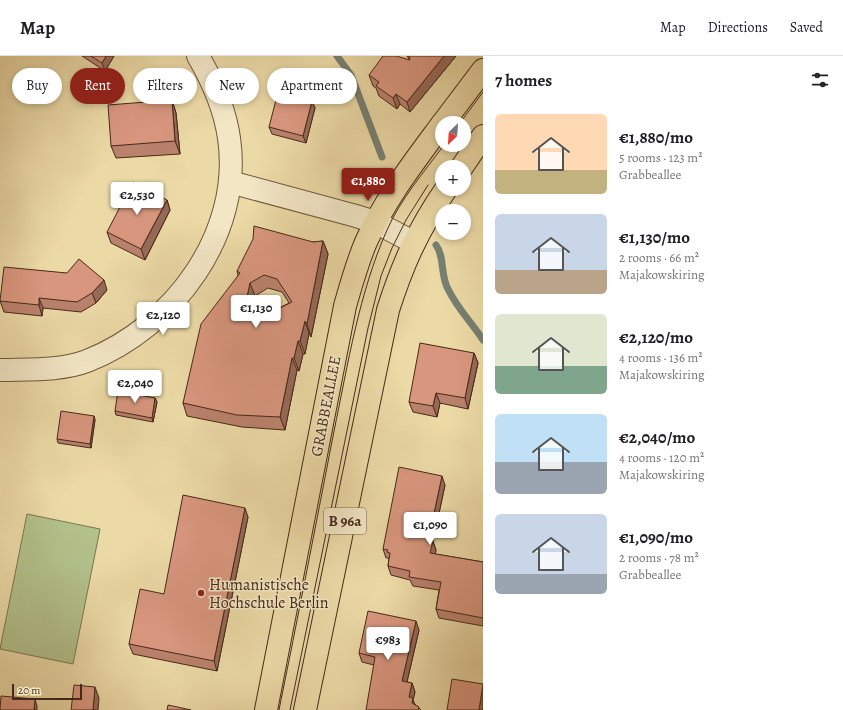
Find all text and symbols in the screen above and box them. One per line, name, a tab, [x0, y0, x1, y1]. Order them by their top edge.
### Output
text: Map	[20, 15, 55, 41]
text: Map	[660, 18, 686, 37]
text: Directions	[708, 18, 768, 37]
text: Saved	[790, 18, 823, 37]
chip: Buy	[12, 68, 62, 104]
chip: Rent	[70, 68, 125, 104]
chip: Filters	[133, 68, 197, 104]
chip: New	[205, 68, 259, 104]
chip: Apartment	[267, 68, 357, 104]
text: 7 homes	[495, 69, 552, 92]
icon: filters	[809, 69, 831, 91]
north arrow	[435, 116, 471, 152]
map controls	[435, 116, 471, 240]
text: €1,880/mo	[619, 126, 693, 149]
icon: home	[527, 130, 575, 178]
text: 5 rooms · 123 m²	[619, 149, 702, 166]
button: +	[435, 160, 471, 196]
text: Grabbeallee	[619, 166, 681, 183]
pin: €1,880	[335, 168, 401, 202]
text: €1,880	[351, 172, 385, 189]
pin: €2,530	[104, 182, 170, 216]
text: €2,530	[120, 186, 154, 203]
button: −	[435, 204, 471, 240]
text: €1,130/mo	[619, 226, 690, 249]
icon: home	[527, 230, 575, 278]
text: 2 rooms · 66 m²	[619, 249, 699, 266]
text: Majakowskiring	[619, 266, 705, 283]
pin: €1,130	[223, 295, 289, 329]
text: €1,130	[240, 299, 272, 316]
pin: €2,120	[130, 302, 196, 336]
text: €2,120	[146, 306, 180, 323]
text: €2,120/mo	[619, 326, 693, 349]
icon: home	[527, 330, 575, 378]
text: 4 rooms · 136 m²	[619, 349, 703, 366]
street label: GRABBEALLEE	[305, 354, 347, 458]
text: Majakowskiring	[619, 366, 705, 383]
pin: €2,040	[102, 370, 168, 404]
text: €2,040	[117, 374, 153, 391]
text: €2,040/mo	[619, 426, 695, 449]
icon: home	[527, 430, 575, 478]
text: 4 rooms · 120 m²	[619, 449, 704, 466]
text: Majakowskiring	[619, 466, 705, 483]
road number: B 96a	[324, 508, 366, 534]
pin: €1,090	[397, 512, 463, 546]
text: €1,090	[413, 516, 447, 533]
text: €1,090/mo	[619, 526, 693, 549]
icon: home	[527, 530, 575, 578]
text: 2 rooms · 78 m²	[619, 549, 699, 566]
text: Grabbeallee	[619, 566, 681, 583]
place label: Humanistische Hochschule Berlin	[209, 574, 329, 614]
marker: Humanistische Hochschule Berlin	[196, 588, 206, 598]
pin: €983	[364, 627, 412, 661]
text: €983	[375, 631, 401, 648]
scale bar	[12, 682, 82, 701]
text: 20 m	[18, 683, 40, 698]

